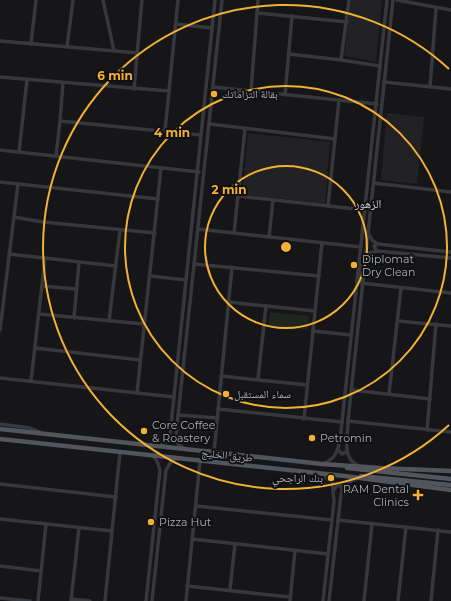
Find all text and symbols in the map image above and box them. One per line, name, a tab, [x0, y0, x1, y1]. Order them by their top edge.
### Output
text: 6 min	[97, 68, 133, 83]
place label: بقالة التزاماتك	[222, 87, 278, 101]
marker: بقالة التزاماتك	[209, 89, 219, 99]
text: 4 min	[154, 125, 190, 140]
text: 2 min	[212, 182, 246, 197]
district label: الزهور	[354, 196, 381, 211]
centre of rings	[279, 240, 293, 254]
place label: Diplomat Dry Clean	[362, 252, 415, 279]
marker: Diplomat Dry Clean	[349, 260, 359, 270]
place label: سماء المستقبل	[234, 387, 291, 401]
marker: سماء المستقبل	[221, 389, 231, 399]
place label: Core Coffee & Roastery	[152, 418, 216, 445]
marker: Core Coffee & Roastery	[139, 426, 149, 436]
place label: Petromin	[320, 431, 372, 445]
marker: Petromin	[307, 433, 317, 443]
street label: طريق الخليج	[201, 445, 253, 465]
place label: بنك الراجحي	[272, 471, 323, 487]
marker: بنك الراجحي	[326, 473, 336, 483]
place label: RAM Dental Clinics	[343, 482, 410, 509]
marker: RAM Dental Clinics	[412, 489, 424, 501]
place label: Pizza Hut	[159, 515, 212, 529]
marker: Pizza Hut	[146, 517, 156, 527]

